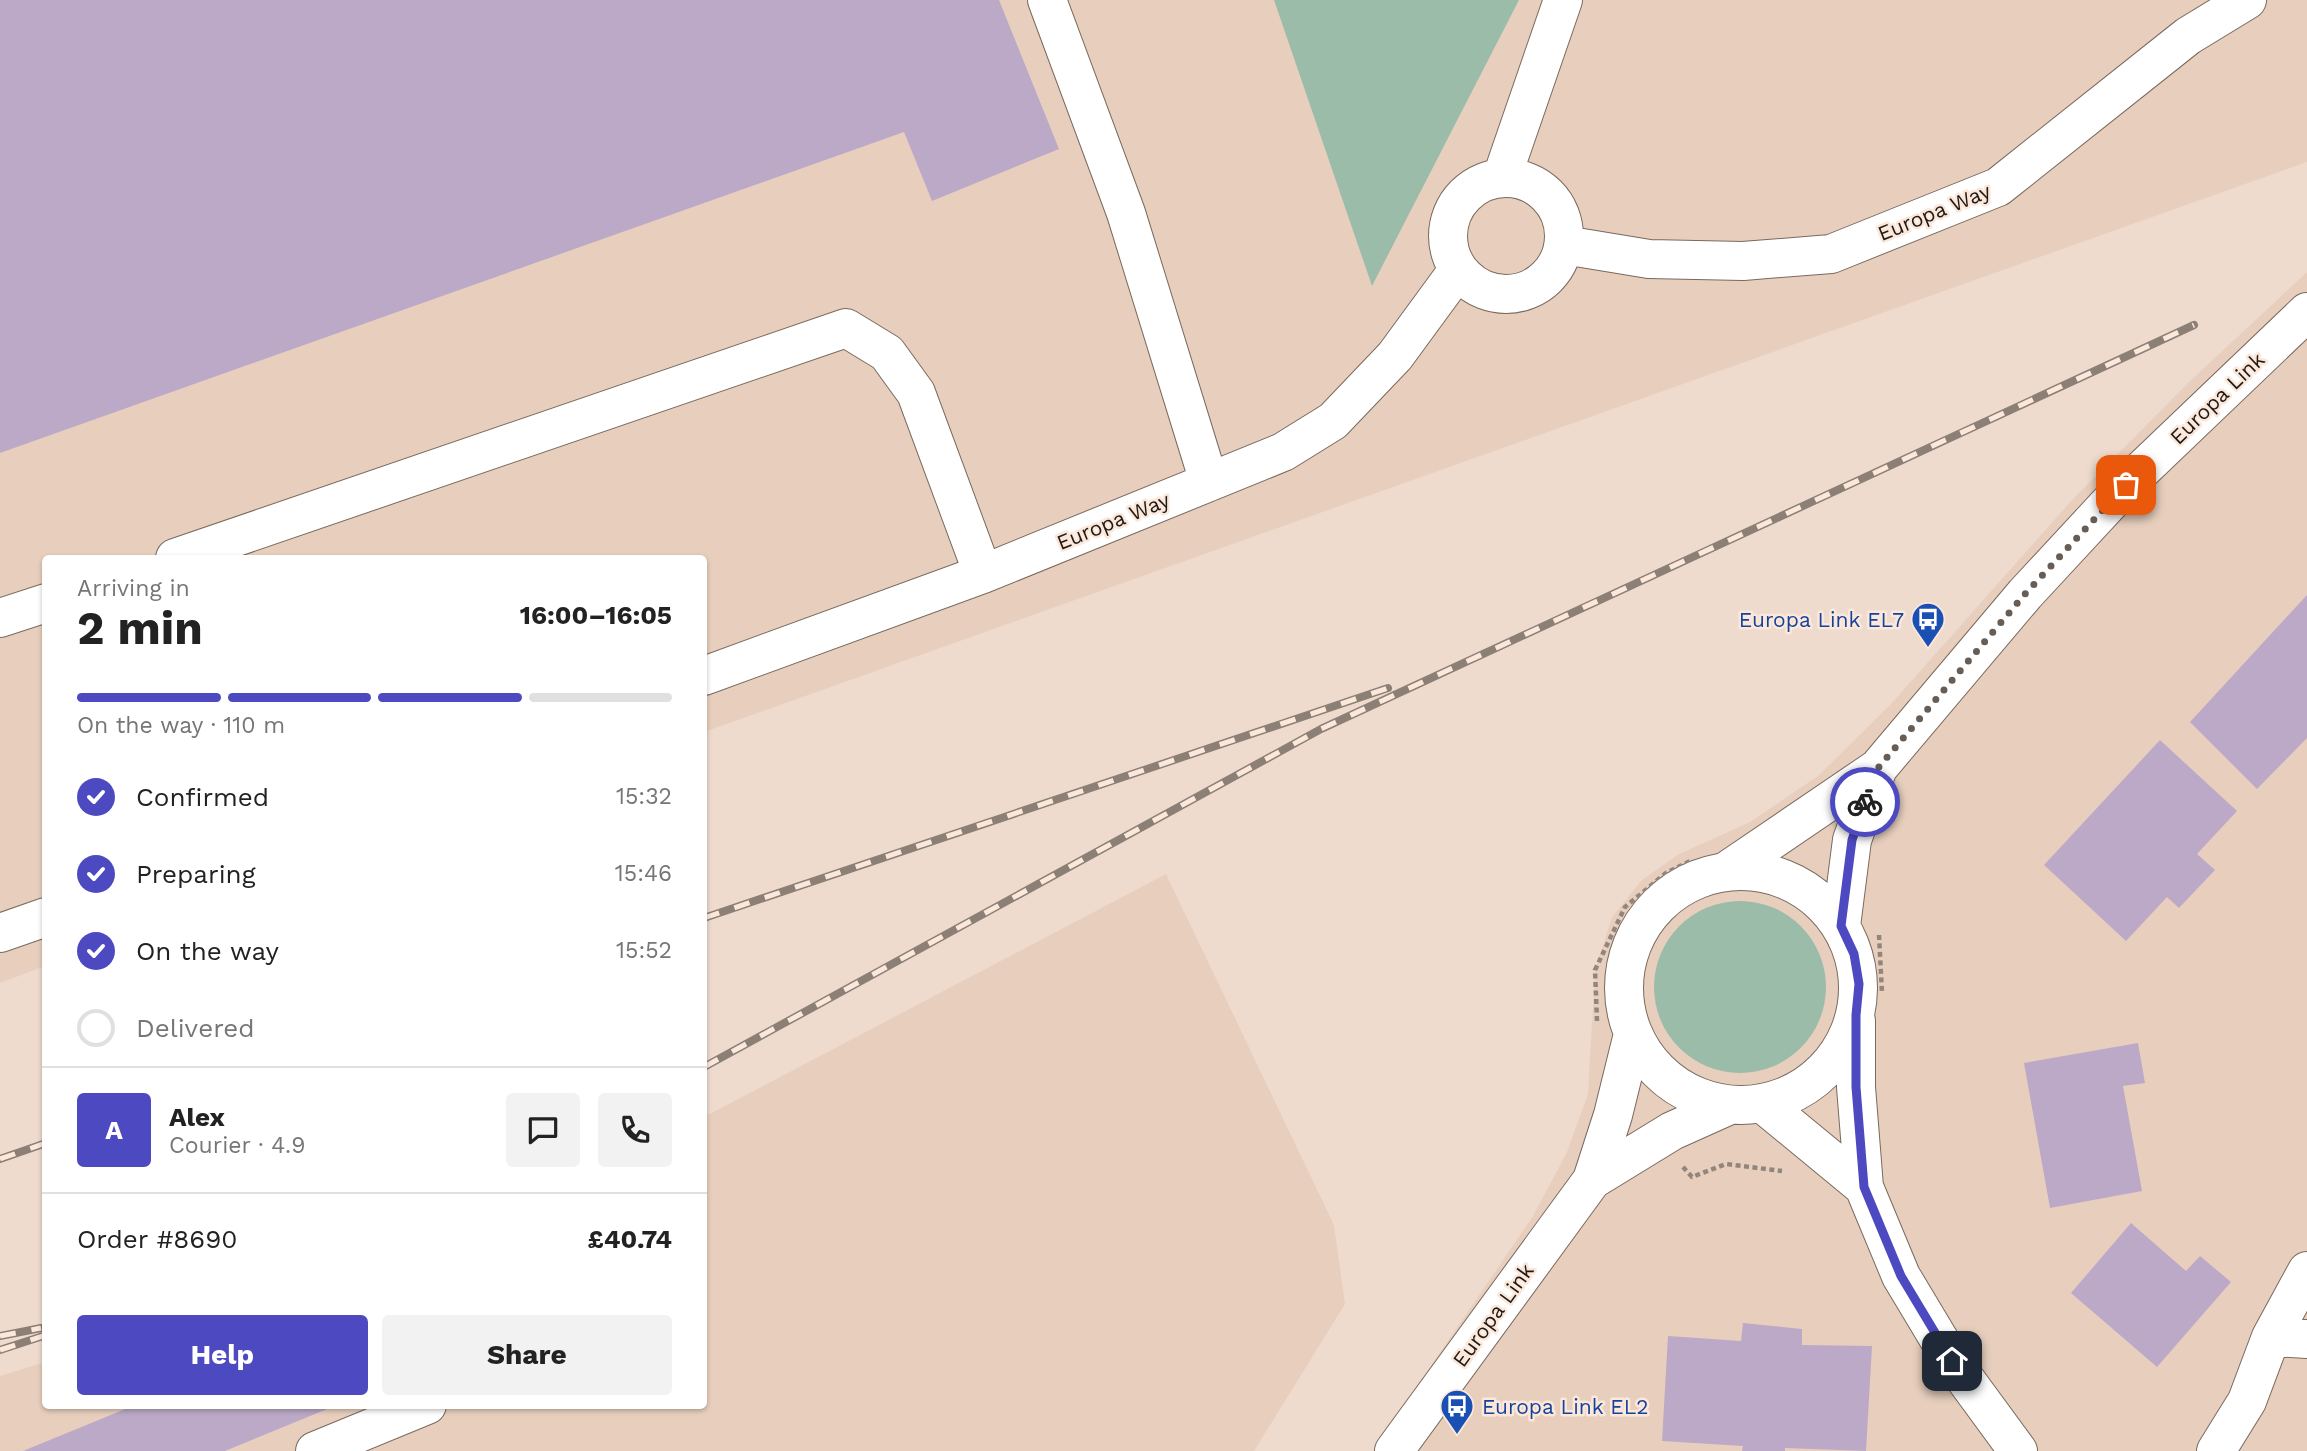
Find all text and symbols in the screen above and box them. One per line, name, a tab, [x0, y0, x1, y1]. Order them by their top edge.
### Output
street label: Europa Way	[1874, 178, 1994, 246]
street label: Europa Link	[2165, 347, 2270, 449]
pin	[2096, 455, 2156, 515]
icon: bag	[2107, 466, 2145, 504]
street label: Europa Way	[1053, 487, 1173, 555]
text: Arriving in	[77, 575, 190, 602]
text: 16:00–16:05	[520, 600, 672, 630]
bus stop icon: Europa Link EL7	[1909, 600, 1947, 649]
text: 2 min	[77, 601, 203, 655]
place label: Europa Link EL7	[1739, 607, 1904, 632]
text: On the way · 110 m	[77, 712, 285, 739]
courier	[1830, 767, 1900, 837]
icon: check	[77, 778, 115, 816]
text: Confirmed	[136, 782, 269, 812]
text: 15:32	[616, 783, 672, 810]
icon: bike	[1846, 783, 1884, 821]
icon: check	[77, 855, 115, 893]
text: Preparing	[136, 859, 256, 889]
text: 15:46	[615, 860, 672, 887]
icon: check	[77, 932, 115, 970]
text: On the way	[136, 936, 279, 966]
text: 15:52	[616, 937, 672, 964]
text: Delivered	[136, 1013, 255, 1043]
button: chat	[506, 1093, 580, 1167]
button: phone	[598, 1093, 672, 1167]
text: Alex	[169, 1102, 225, 1132]
text: A	[105, 1115, 123, 1145]
text: Courier · 4.9	[169, 1132, 305, 1159]
text: Order #8690	[77, 1224, 237, 1254]
text: £40.74	[588, 1224, 672, 1254]
street label: Europa Link	[1447, 1258, 1539, 1372]
button: Help	[77, 1315, 368, 1395]
button: Share	[382, 1315, 672, 1395]
pin	[1922, 1331, 1982, 1391]
icon: home	[1933, 1342, 1971, 1380]
bus stop icon: Europa Link EL2	[1438, 1387, 1476, 1436]
place label: Europa Link EL2	[1482, 1394, 1649, 1419]

